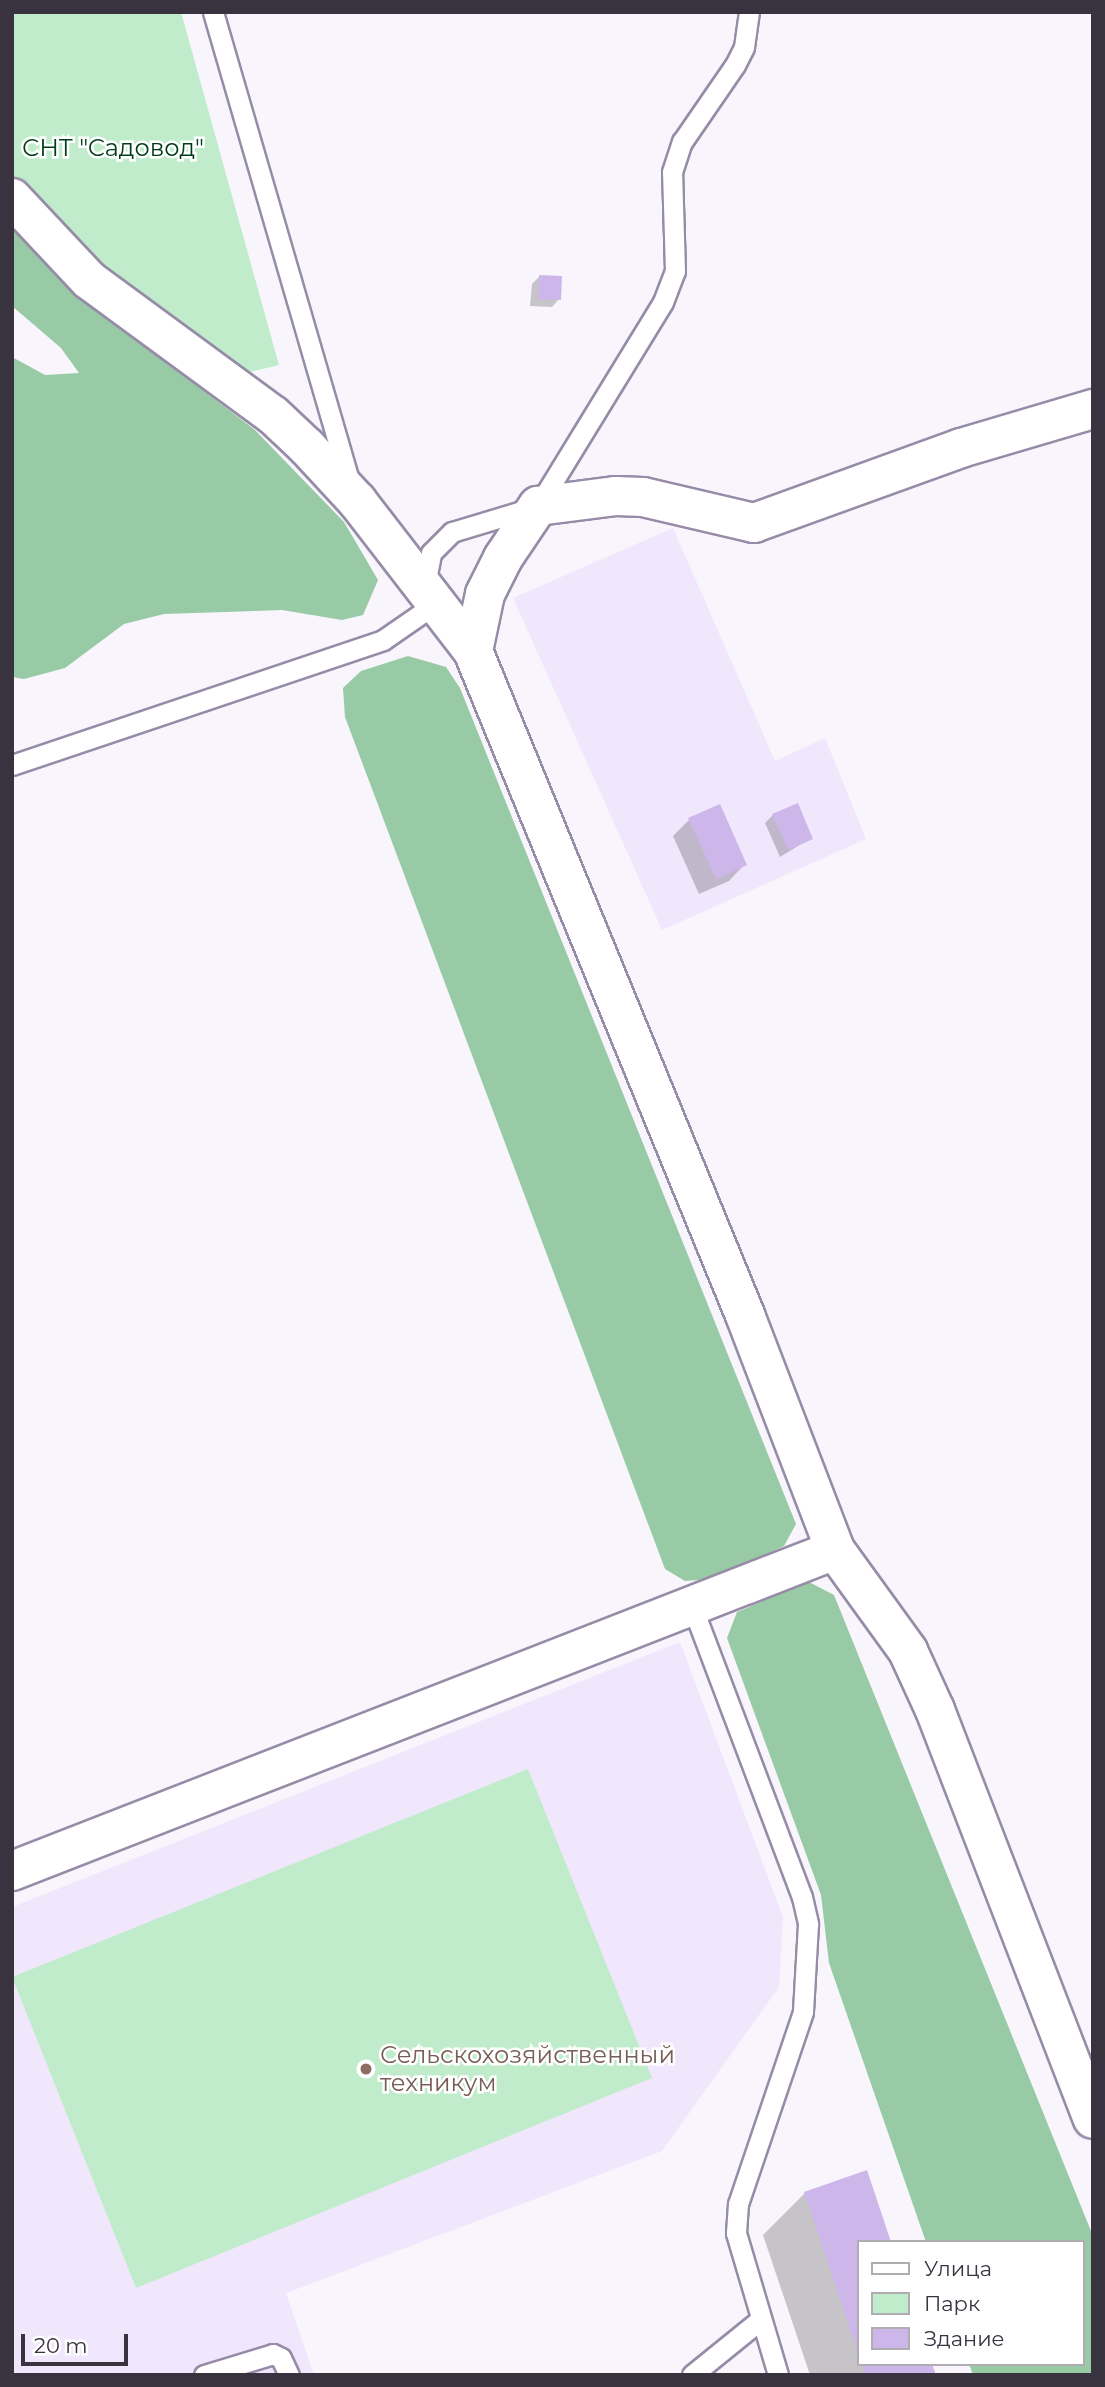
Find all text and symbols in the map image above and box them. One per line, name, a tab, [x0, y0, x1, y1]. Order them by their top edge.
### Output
park label: СНТ "Садовод"	[22, 134, 204, 162]
place label: Сельскохозяйственный техникум	[380, 2041, 675, 2097]
marker: Сельскохозяйственный техникум	[358, 2061, 374, 2077]
legend	[856, 2240, 1084, 2366]
text: Улица	[924, 2256, 992, 2281]
text: Парк	[924, 2291, 980, 2316]
scale bar	[24, 2320, 131, 2364]
text: Здание	[924, 2326, 1005, 2351]
text: 20 m	[34, 2333, 88, 2358]

